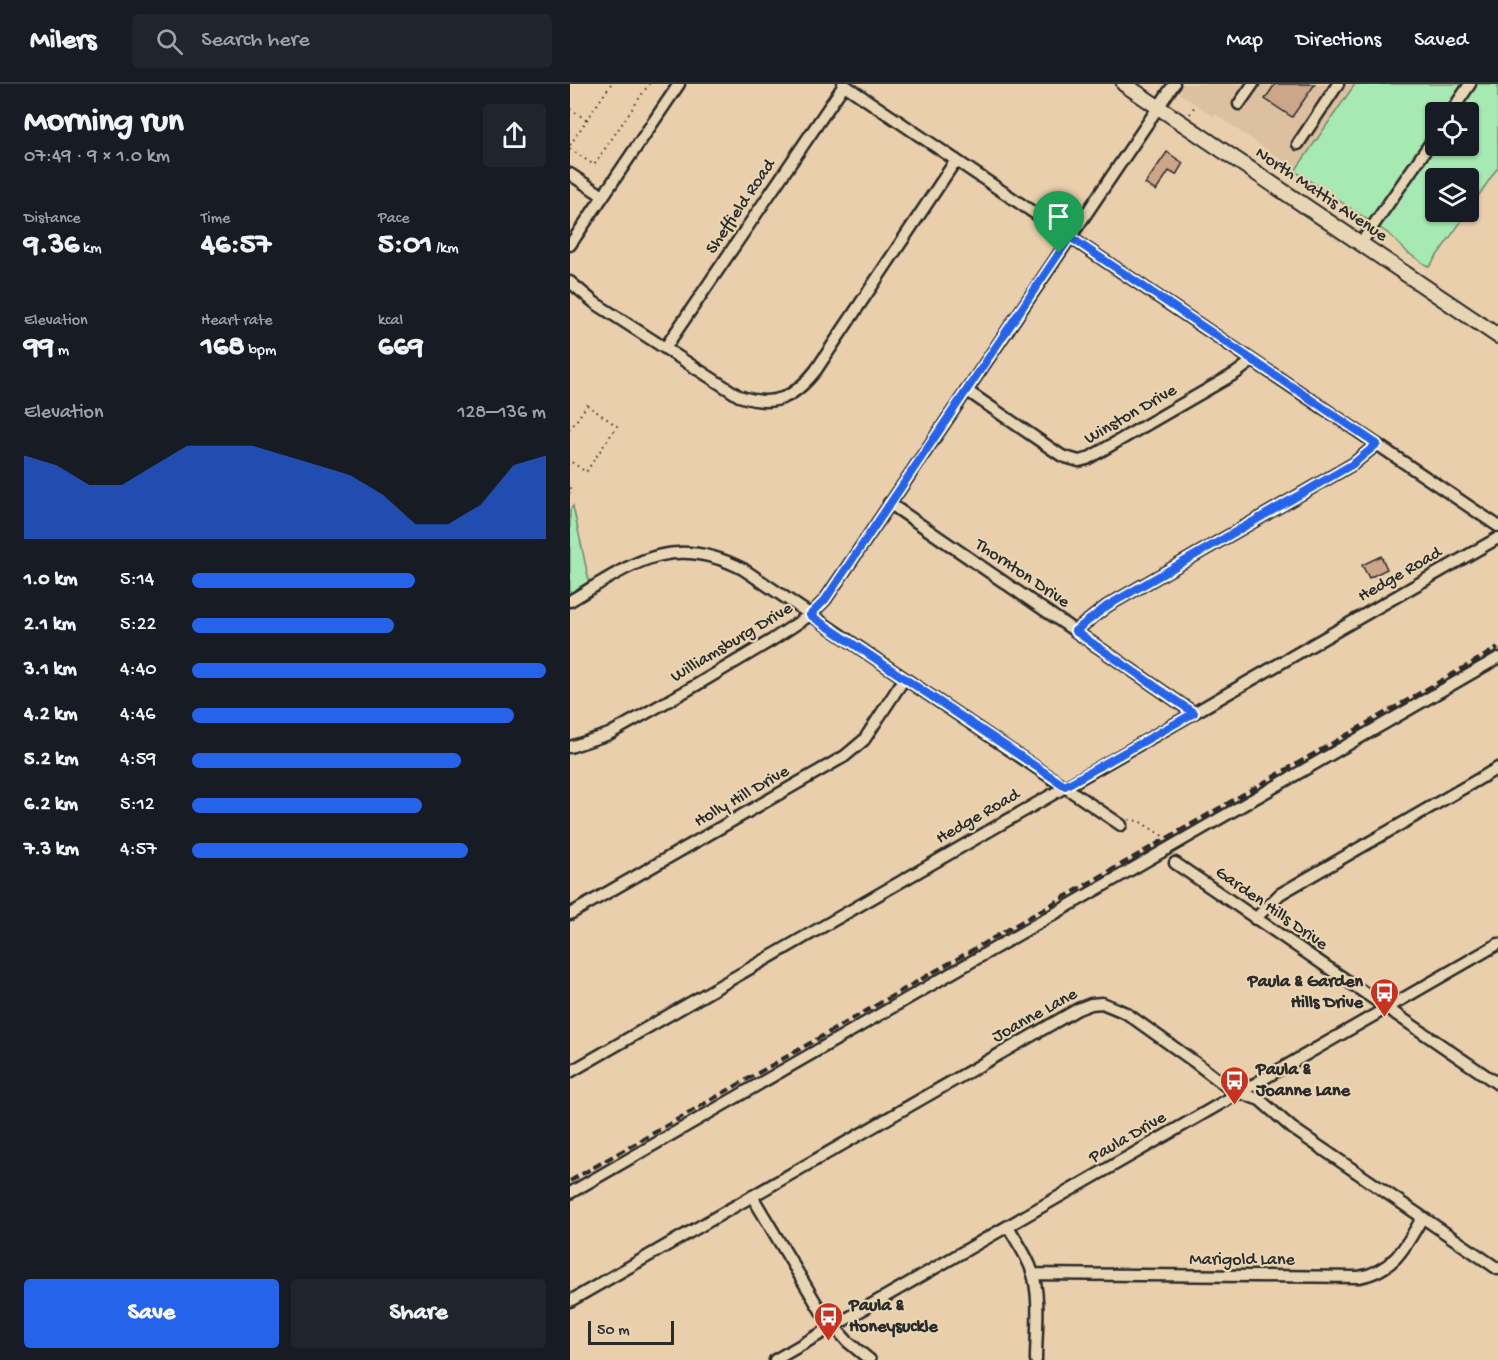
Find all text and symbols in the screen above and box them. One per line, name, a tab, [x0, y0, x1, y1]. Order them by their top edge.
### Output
search box	[132, 14, 552, 68]
text: Milers	[30, 25, 96, 58]
icon: search	[153, 25, 186, 58]
text: Search here	[201, 28, 310, 54]
text: Map	[1226, 29, 1263, 54]
text: Directions	[1296, 29, 1381, 54]
text: Saved	[1414, 29, 1468, 54]
map controls	[1425, 102, 1479, 222]
button: locate	[1425, 102, 1479, 156]
text: Morning run	[24, 104, 184, 142]
button: share	[483, 104, 546, 167]
street label: North Mattis Avenue	[1251, 143, 1392, 247]
text: 07:49 · 9 × 1.0 km	[24, 146, 170, 169]
street label: Sheffield Road	[702, 154, 781, 258]
button: layers	[1425, 168, 1479, 222]
pin	[1033, 191, 1084, 253]
icon: arrive	[1042, 200, 1075, 233]
text: Distance	[24, 210, 81, 229]
text: Time	[201, 210, 230, 229]
text: Pace	[378, 210, 409, 229]
text: 9.36	[24, 229, 79, 264]
text: 46:57	[201, 229, 271, 264]
text: 5:01	[378, 229, 432, 264]
text: km	[79, 240, 102, 259]
text: /km	[432, 240, 458, 259]
text: Elevation	[24, 312, 88, 331]
text: Heart rate	[201, 312, 273, 331]
text: kcal	[378, 312, 403, 331]
text: 99	[24, 331, 54, 366]
text: 168	[201, 331, 245, 366]
text: 669	[378, 331, 423, 366]
text: m	[54, 342, 69, 361]
text: bpm	[245, 342, 276, 361]
street label: Winston Drive	[1081, 380, 1182, 450]
text: Elevation	[24, 402, 104, 425]
text: 128–136 m	[457, 402, 546, 425]
street label: Thornton Drive	[970, 534, 1074, 614]
street label: Hedge Road	[1354, 542, 1447, 607]
text: 1.0 km	[24, 569, 78, 592]
text: 5:14	[120, 569, 154, 592]
street label: Williamsburg Drive	[667, 598, 797, 688]
text: 2.1 km	[24, 614, 76, 637]
text: 5:22	[120, 614, 156, 637]
text: 3.1 km	[24, 659, 77, 682]
text: 4:40	[120, 659, 157, 682]
text: 4.2 km	[24, 704, 77, 727]
text: 4:46	[120, 704, 155, 727]
text: 5.2 km	[24, 749, 78, 772]
text: 4:59	[120, 749, 156, 772]
street label: Holly Hill Drive	[691, 761, 794, 833]
street label: Hedge Road	[932, 784, 1025, 849]
text: 6.2 km	[24, 794, 78, 817]
text: 5:12	[120, 794, 155, 817]
text: 7.3 km	[24, 839, 79, 862]
text: 4:57	[120, 839, 157, 862]
street label: Garden Hills Drive	[1211, 862, 1332, 956]
place label: Paula & Garden Hills Drive	[1247, 972, 1364, 1014]
bus stop icon: Paula & Garden Hills Drive	[1368, 976, 1400, 1018]
street label: Joanne Lane	[989, 984, 1082, 1048]
place label: Paula & Joanne Lane	[1255, 1060, 1351, 1102]
bus stop icon: Paula & Joanne Lane	[1219, 1064, 1251, 1106]
street label: Paula Drive	[1085, 1107, 1171, 1169]
street label: Marigold Lane	[1189, 1250, 1295, 1271]
button: Save	[24, 1279, 279, 1348]
button: Share	[291, 1279, 546, 1348]
place label: Paula & Honeysuckle	[848, 1296, 938, 1338]
bus stop icon: Paula & Honeysuckle	[812, 1300, 844, 1342]
scale bar	[588, 1318, 674, 1346]
text: 50 m	[597, 1322, 630, 1341]

